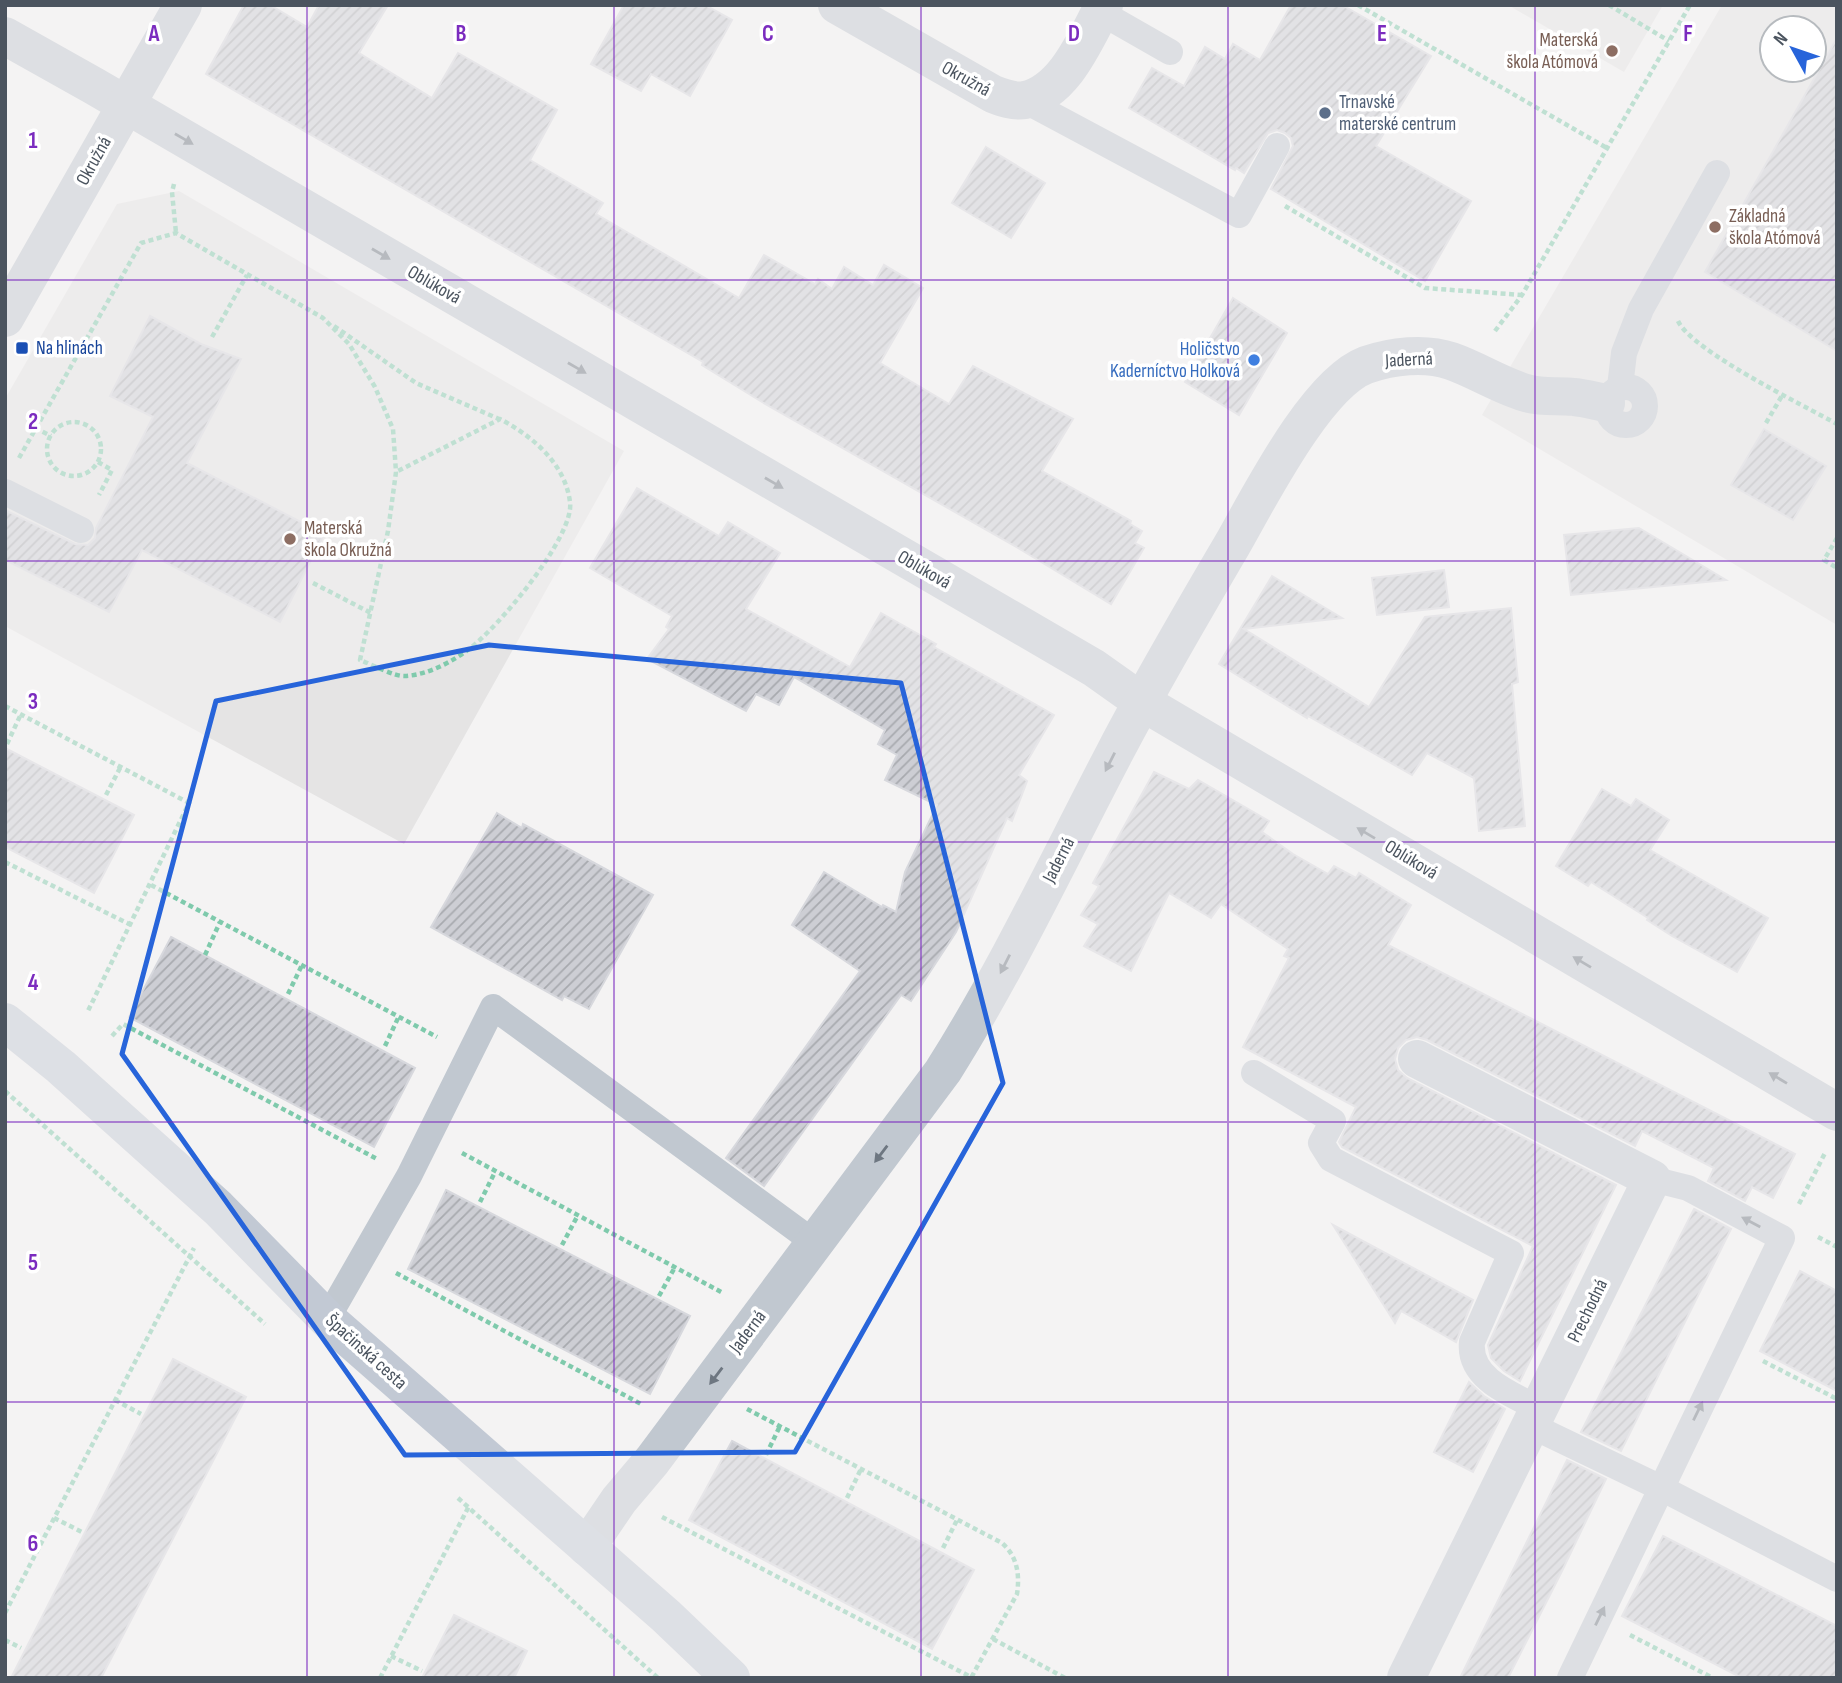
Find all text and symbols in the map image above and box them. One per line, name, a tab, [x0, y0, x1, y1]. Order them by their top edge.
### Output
north arrow	[1758, 14, 1828, 84]
text: A	[148, 20, 161, 48]
text: B	[456, 20, 467, 48]
text: C	[762, 20, 774, 48]
text: D	[1068, 20, 1080, 48]
text: E	[1377, 20, 1387, 48]
text: F	[1683, 20, 1693, 48]
text: N	[1769, 28, 1793, 50]
place label: Materská škola Atómová	[1506, 29, 1598, 74]
marker: Materská škola Atómová	[1604, 43, 1620, 59]
street label: Okružná	[938, 56, 994, 102]
place label: Trnavské materské centrum	[1339, 91, 1456, 136]
marker: Trnavské materské centrum	[1317, 105, 1333, 121]
text: 1	[28, 127, 38, 155]
street label: Okružná	[71, 133, 117, 189]
one-way arrow	[175, 133, 194, 146]
place label: Základná škola Atómová	[1729, 205, 1821, 250]
marker: Základná škola Atómová	[1707, 219, 1723, 235]
one-way arrow	[371, 248, 390, 260]
street label: Oblúková	[403, 261, 465, 309]
place label: Na hlinách	[36, 337, 103, 360]
place label: Holičstvo Kaderníctvo Holková	[1110, 338, 1240, 383]
marker: Na hlinách	[14, 340, 30, 356]
street label: Jaderná	[1384, 347, 1433, 373]
marker: Holičstvo Kaderníctvo Holková	[1246, 352, 1262, 368]
one-way arrow	[568, 362, 587, 375]
text: 2	[28, 408, 38, 436]
one-way arrow	[764, 477, 784, 489]
place label: Materská škola Okružná	[304, 517, 392, 562]
marker: Materská škola Okružná	[282, 531, 298, 547]
street label: Oblúková	[893, 546, 955, 594]
text: 3	[28, 688, 38, 716]
one-way arrow	[1104, 752, 1115, 772]
one-way arrow	[1356, 827, 1375, 839]
street label: Jaderná	[1037, 834, 1080, 887]
street label: Oblúková	[1380, 835, 1442, 885]
one-way arrow	[999, 954, 1011, 974]
one-way arrow	[1573, 955, 1592, 968]
text: 4	[28, 969, 39, 997]
one-way arrow	[1769, 1071, 1788, 1084]
one-way arrow	[874, 1145, 888, 1164]
one-way arrow	[1741, 1216, 1761, 1228]
text: 5	[28, 1249, 38, 1277]
street label: Prechodná	[1563, 1275, 1613, 1347]
street label: Jaderná	[724, 1306, 772, 1359]
street label: Špačinská cesta	[320, 1309, 412, 1395]
one-way arrow	[709, 1367, 723, 1385]
one-way arrow	[1693, 1401, 1704, 1421]
text: 6	[28, 1530, 38, 1558]
one-way arrow	[1594, 1606, 1605, 1626]

